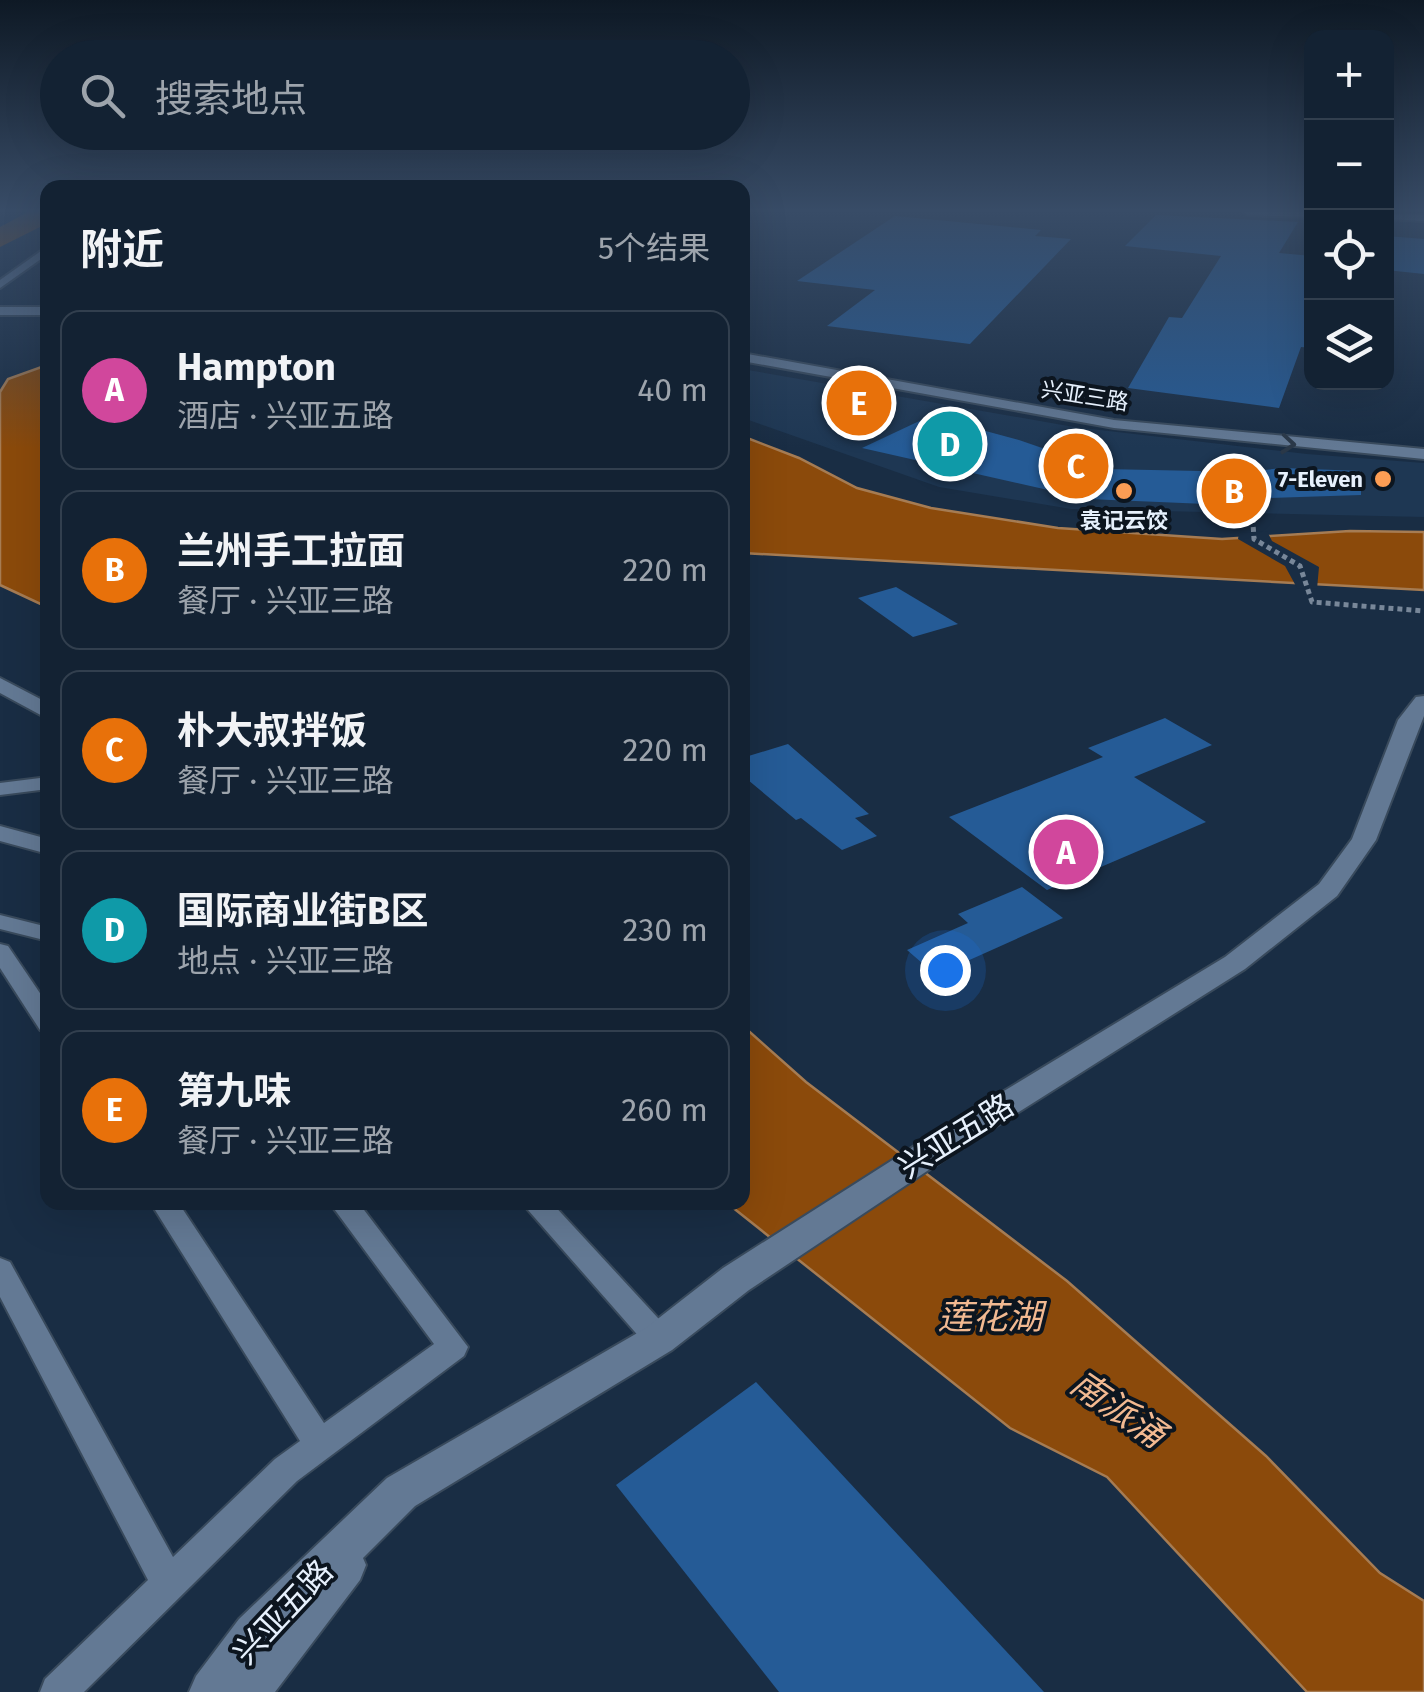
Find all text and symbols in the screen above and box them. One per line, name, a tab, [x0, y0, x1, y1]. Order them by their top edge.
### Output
map controls	[1304, 30, 1394, 390]
button: +	[1304, 30, 1394, 120]
search box	[40, 40, 750, 150]
icon: search	[75, 68, 130, 123]
text: 搜索地点	[155, 76, 307, 122]
button: −	[1304, 120, 1394, 210]
button: locate	[1304, 210, 1394, 300]
text: 附近	[80, 225, 164, 275]
text: 5个结果	[598, 229, 710, 267]
button: layers	[1304, 300, 1394, 390]
text: Hampton	[177, 344, 336, 390]
pin: E	[826, 366, 892, 440]
text: A	[105, 371, 124, 409]
text: 40 m	[637, 371, 708, 409]
street label: 兴亚三路	[1039, 376, 1131, 416]
text: 酒店 · 兴亚五路	[177, 397, 394, 435]
pin: D	[918, 406, 982, 482]
pin: C	[1044, 428, 1108, 504]
one-way arrow	[1280, 432, 1296, 454]
pin: B	[1202, 454, 1266, 528]
place label: 7-Eleven	[1278, 466, 1363, 493]
marker: 7-Eleven	[1372, 468, 1394, 490]
marker: 袁记云饺	[1113, 480, 1135, 502]
place label: 袁记云饺	[1080, 507, 1168, 534]
text: 兰州手工拉面	[177, 528, 405, 574]
text: B	[105, 551, 124, 589]
text: 220 m	[623, 551, 708, 589]
text: 餐厅 · 兴亚三路	[177, 582, 394, 620]
text: 朴大叔拌饭	[177, 708, 367, 754]
text: C	[105, 731, 124, 769]
text: 220 m	[623, 731, 708, 769]
text: 餐厅 · 兴亚三路	[177, 762, 394, 800]
pin: A	[1034, 814, 1098, 890]
text: 国际商业街B区	[177, 888, 428, 934]
text: D	[104, 911, 125, 949]
text: 230 m	[623, 911, 708, 949]
text: 地点 · 兴亚三路	[177, 942, 394, 980]
your location	[920, 945, 971, 996]
text: 第九味	[177, 1068, 291, 1114]
street label: 兴亚五路	[892, 1086, 1020, 1186]
text: E	[106, 1091, 123, 1129]
text: 260 m	[621, 1091, 708, 1129]
text: 餐厅 · 兴亚三路	[177, 1122, 394, 1160]
water label: 莲花湖	[937, 1296, 1047, 1338]
water label: 南派涌	[1063, 1362, 1176, 1459]
street label: 兴亚五路	[225, 1552, 341, 1672]

